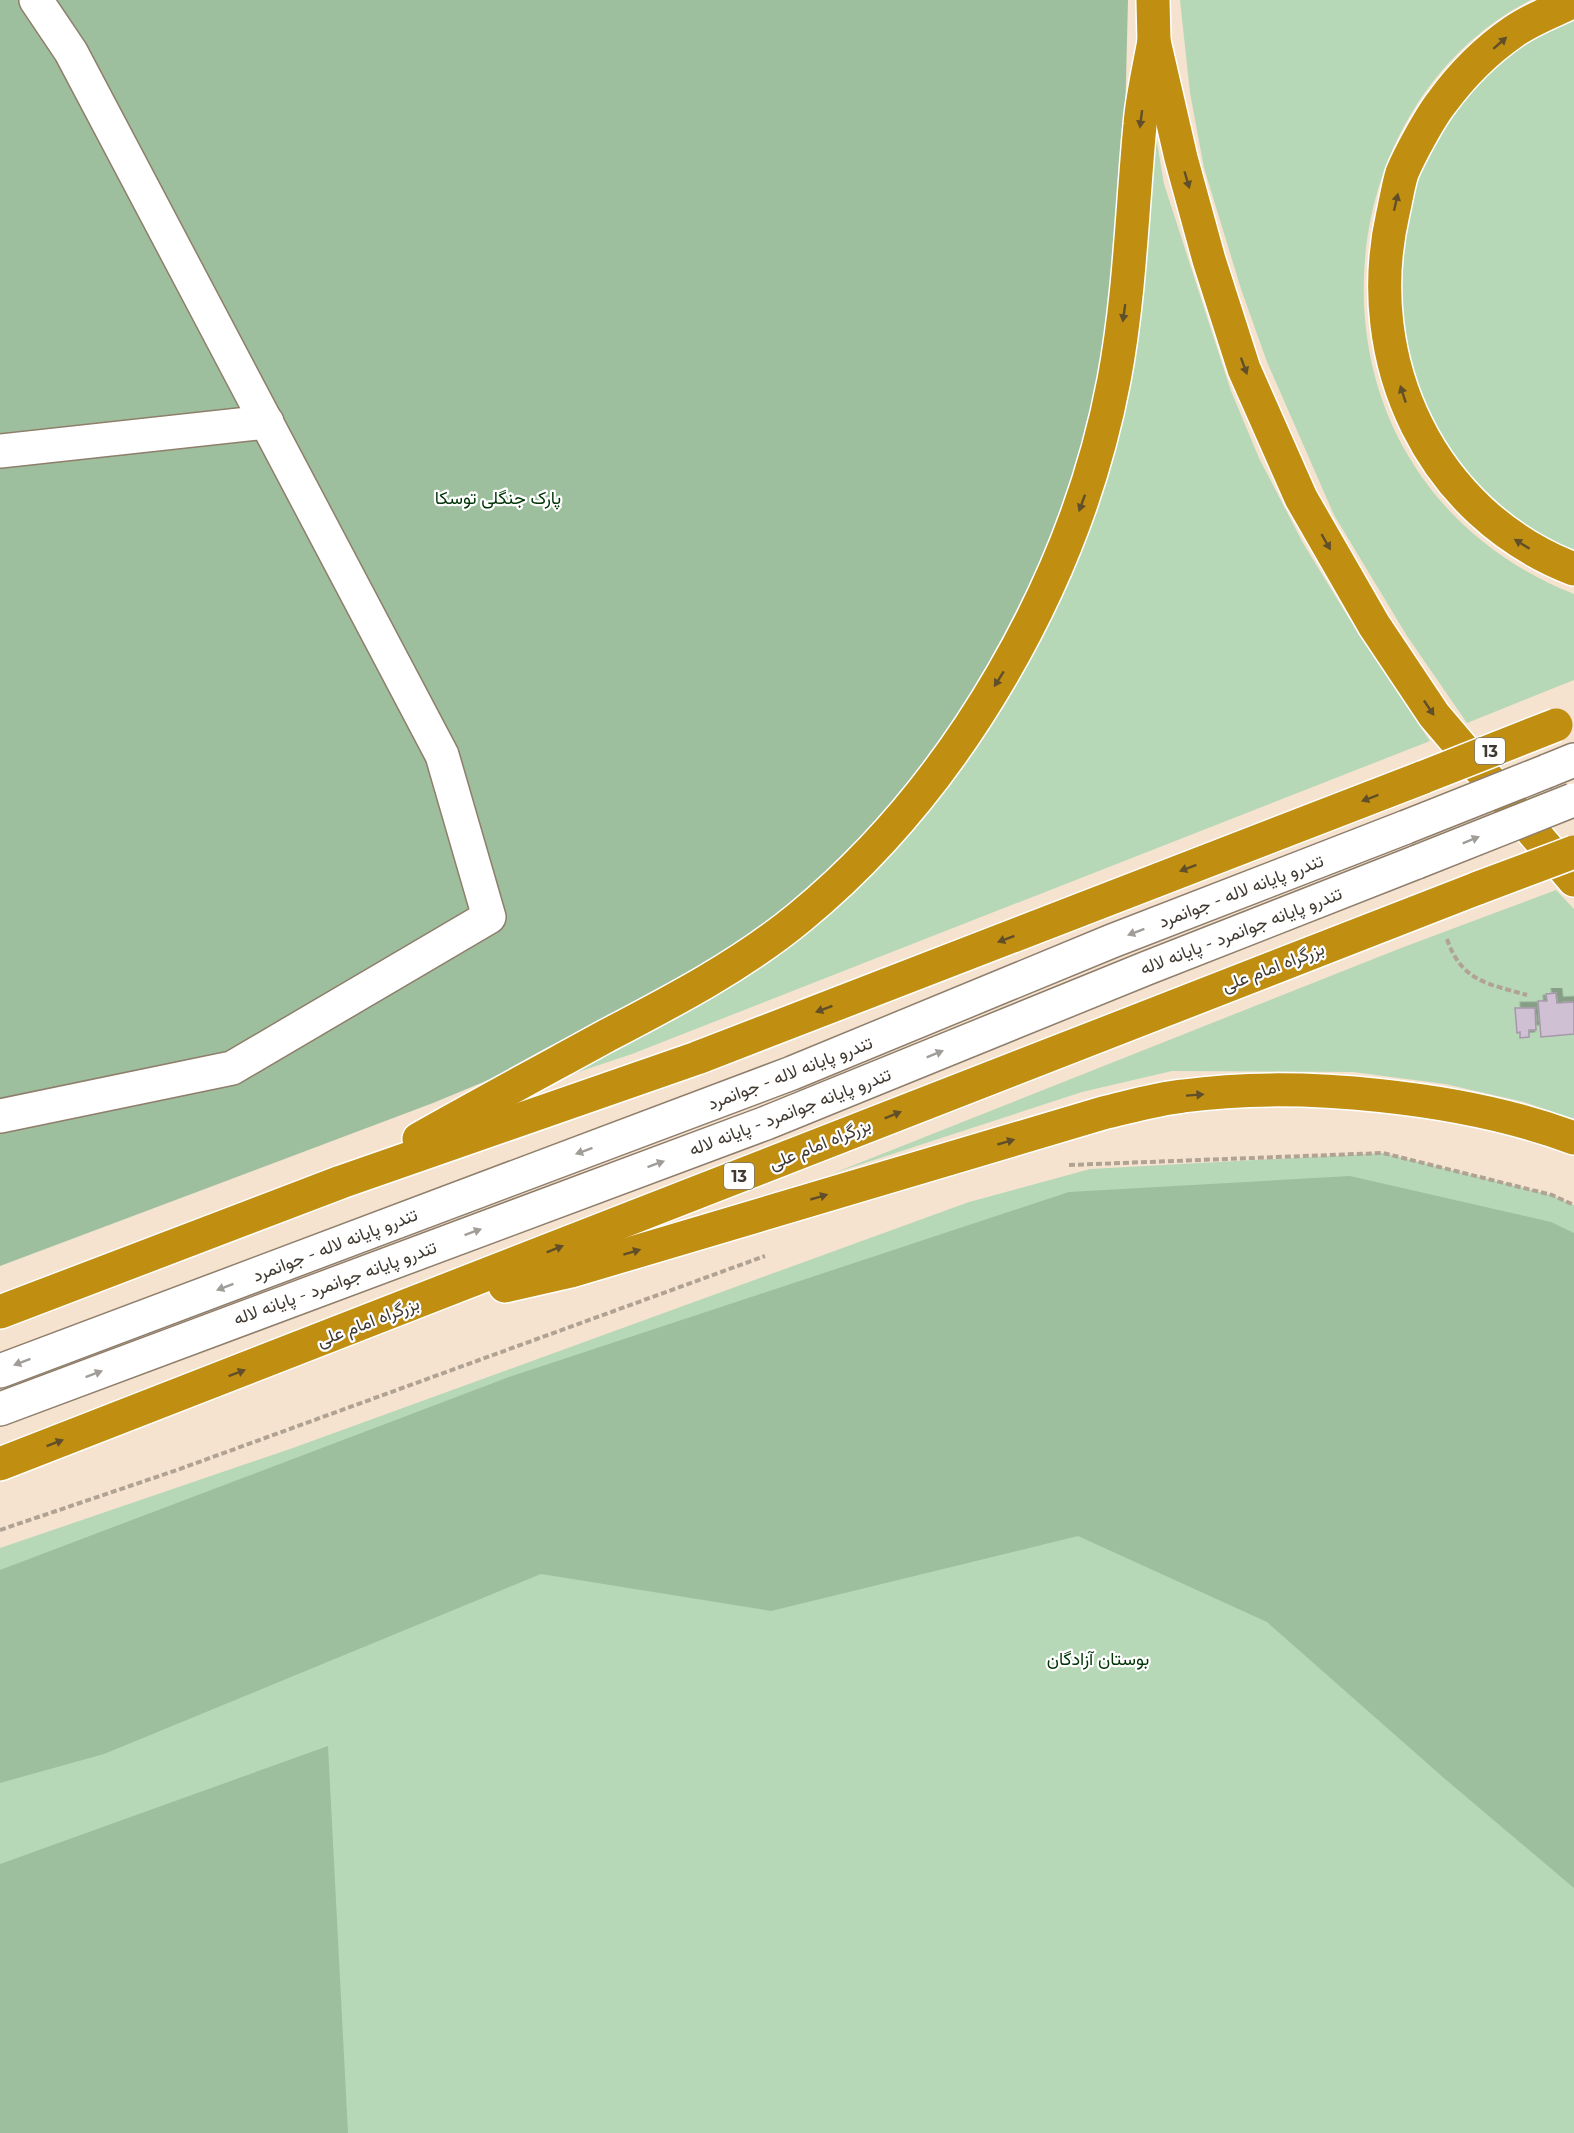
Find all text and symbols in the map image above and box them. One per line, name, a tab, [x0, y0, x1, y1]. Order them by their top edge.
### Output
one-way arrow	[1492, 36, 1508, 49]
one-way arrow	[1136, 110, 1145, 129]
one-way arrow	[1182, 171, 1192, 189]
one-way arrow	[1391, 193, 1401, 212]
one-way arrow	[1119, 304, 1128, 323]
one-way arrow	[1239, 357, 1249, 375]
one-way arrow	[1398, 385, 1407, 403]
park label: پارک جنگلی توسکا	[435, 487, 561, 510]
one-way arrow	[1076, 494, 1086, 512]
one-way arrow	[1321, 534, 1332, 550]
one-way arrow	[1514, 538, 1530, 549]
one-way arrow	[993, 671, 1004, 687]
one-way arrow	[1423, 699, 1435, 715]
road number: 13	[1475, 738, 1505, 764]
one-way arrow	[1361, 794, 1379, 803]
one-way arrow	[1463, 835, 1481, 845]
street label: تندرو پایانه لاله - جوانمرد	[1155, 849, 1327, 934]
one-way arrow	[1179, 864, 1197, 874]
street label: تندرو پایانه جوانمرد - پایانه لاله	[1137, 882, 1346, 981]
one-way arrow	[1127, 928, 1145, 937]
one-way arrow	[997, 934, 1015, 944]
street label: بزرگراه امام علی	[1219, 937, 1328, 998]
one-way arrow	[815, 1005, 833, 1014]
street label: تندرو پایانه لاله - جوانمرد	[704, 1031, 876, 1116]
one-way arrow	[926, 1049, 944, 1058]
street label: تندرو پایانه جوانمرد - پایانه لاله	[686, 1063, 895, 1162]
one-way arrow	[1186, 1090, 1205, 1100]
one-way arrow	[884, 1110, 902, 1120]
street label: بزرگراه امام علی	[766, 1114, 875, 1175]
one-way arrow	[997, 1136, 1015, 1146]
one-way arrow	[575, 1147, 593, 1156]
one-way arrow	[647, 1158, 665, 1168]
road number: 13	[724, 1163, 754, 1189]
one-way arrow	[810, 1192, 828, 1201]
street label: تندرو پایانه لاله - جوانمرد	[249, 1203, 421, 1288]
one-way arrow	[464, 1226, 482, 1236]
street label: تندرو پایانه جوانمرد - پایانه لاله	[230, 1236, 440, 1331]
one-way arrow	[547, 1244, 565, 1254]
one-way arrow	[623, 1247, 641, 1256]
one-way arrow	[215, 1282, 233, 1292]
street label: بزرگراه امام علی	[314, 1292, 423, 1353]
one-way arrow	[13, 1358, 31, 1367]
one-way arrow	[228, 1368, 246, 1378]
one-way arrow	[85, 1369, 103, 1378]
one-way arrow	[46, 1438, 64, 1448]
park label: بوستان آزادگان	[1047, 1648, 1149, 1670]

